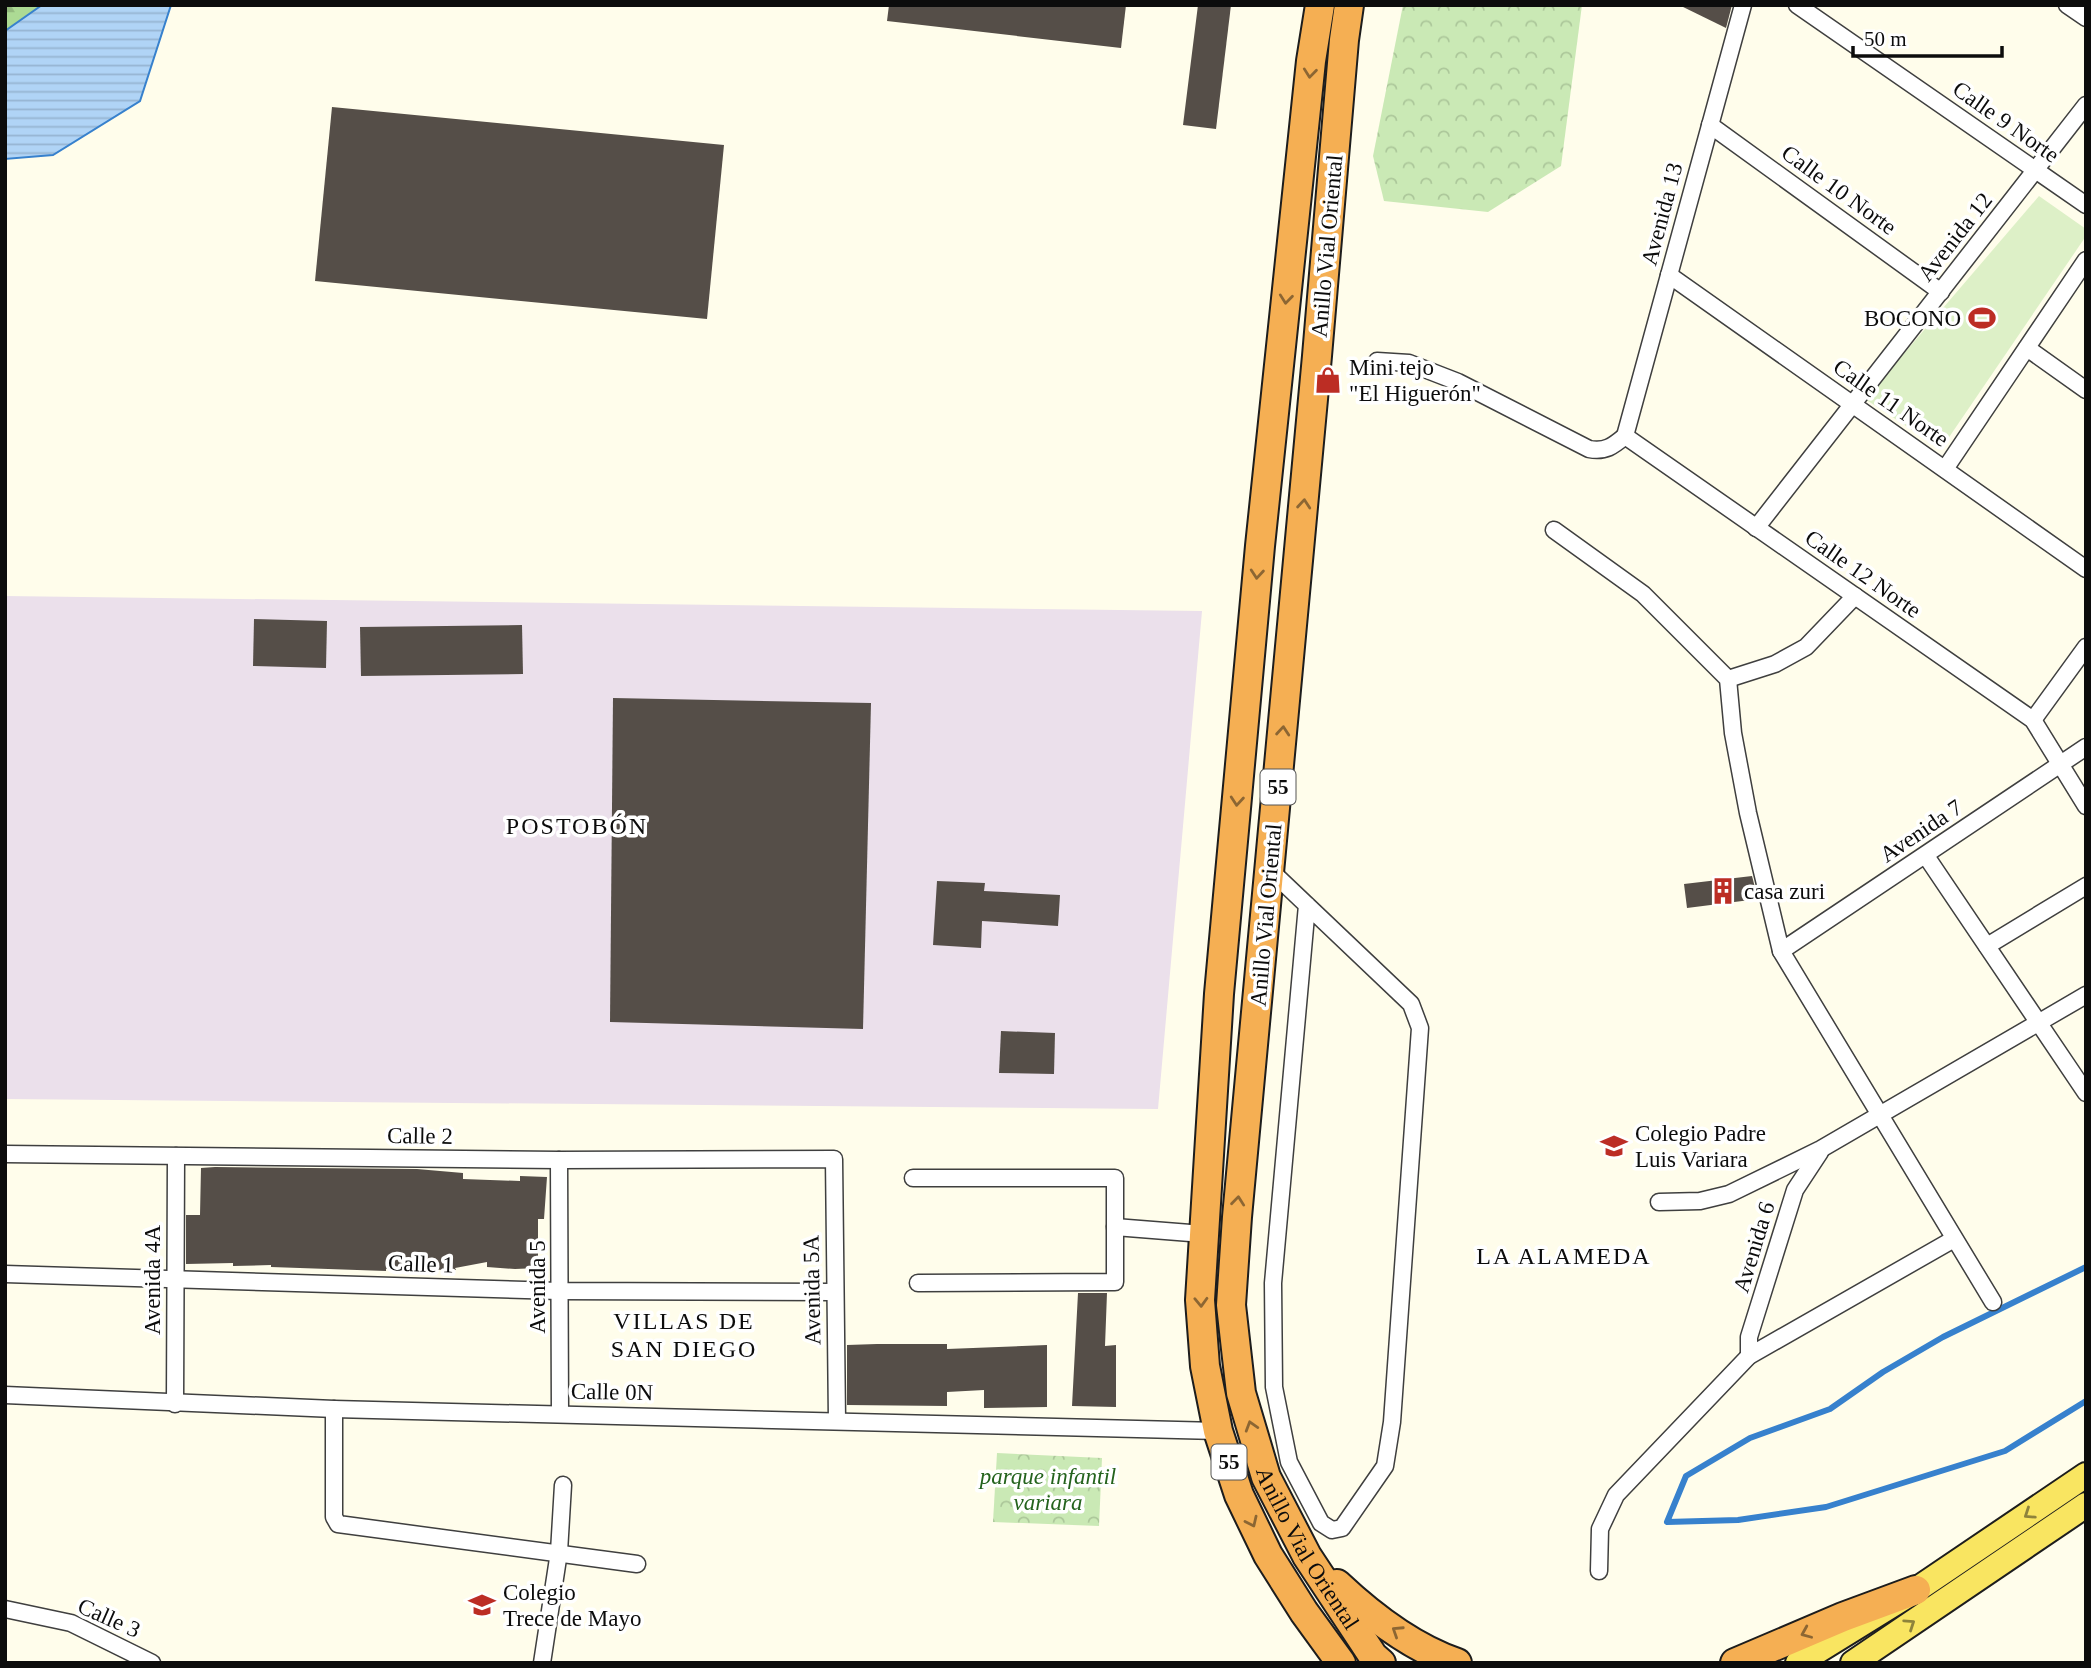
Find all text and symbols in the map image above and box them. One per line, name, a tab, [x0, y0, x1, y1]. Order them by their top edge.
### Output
scale bar	[1853, 14, 2002, 58]
text: 50 m	[1864, 27, 1907, 51]
one-way arrow	[1302, 67, 1317, 79]
street label: Calle 9 Norte	[1948, 76, 2064, 168]
street label: Calle 10 Norte	[1777, 140, 1901, 240]
street label: Anillo Vial Oriental	[1307, 154, 1347, 338]
street label: Avenida 13	[1636, 160, 1688, 268]
street label: Avenida 12	[1913, 188, 1997, 286]
one-way arrow	[1279, 294, 1294, 305]
sports icon: BOCONO	[1967, 303, 1997, 333]
place label: BOCONO	[1864, 306, 1961, 331]
street label: Calle 11 Norte	[1829, 354, 1953, 452]
place label: Mini tejo "El Higuerón"	[1349, 355, 1481, 406]
shop icon: Mini tejo "El Higuerón"	[1313, 365, 1343, 395]
one-way arrow	[1296, 499, 1311, 510]
street label: Calle 12 Norte	[1800, 525, 1926, 623]
one-way arrow	[1250, 569, 1265, 580]
one-way arrow	[1275, 725, 1290, 736]
road number: 55	[1260, 770, 1296, 804]
one-way arrow	[1229, 795, 1244, 806]
street label: Avenida 7	[1875, 795, 1967, 867]
district label: POSTOBÓN	[506, 813, 648, 839]
street label: Anillo Vial Oriental	[1246, 823, 1286, 1007]
building icon: casa zuri	[1708, 876, 1738, 906]
place label: casa zuri	[1744, 879, 1825, 904]
place label: Colegio Padre Luis Variara	[1635, 1121, 1766, 1172]
street label: Calle 2	[387, 1123, 453, 1149]
school or university icon: Colegio Padre Luis Variara	[1599, 1131, 1629, 1161]
one-way arrow	[1230, 1195, 1245, 1206]
street label: Avenida 6	[1728, 1199, 1780, 1295]
street label: Avenida 4A	[140, 1225, 165, 1335]
street label: Avenida 5A	[799, 1234, 825, 1345]
street label: Avenida 5	[525, 1240, 550, 1334]
district label: LA ALAMEDA	[1476, 1243, 1652, 1269]
street label: Calle 1	[388, 1250, 454, 1278]
one-way arrow	[1193, 1298, 1209, 1308]
district label: VILLAS DE SAN DIEGO	[611, 1308, 757, 1362]
street label: Calle 0N	[571, 1379, 654, 1405]
one-way arrow	[1245, 1421, 1260, 1433]
road number: 55	[1212, 1444, 1246, 1480]
park label: parque infantil variara	[978, 1464, 1116, 1515]
street label: Anillo Vial Oriental	[1251, 1464, 1364, 1634]
one-way arrow	[2024, 1505, 2037, 1518]
one-way arrow	[1244, 1515, 1258, 1527]
place label: Colegio Trece de Mayo	[503, 1580, 641, 1631]
school or university icon: Colegio Trece de Mayo	[467, 1590, 497, 1620]
street label: Calle 3	[74, 1593, 144, 1643]
one-way arrow	[1902, 1620, 1915, 1633]
one-way arrow	[1801, 1625, 1814, 1639]
one-way arrow	[1392, 1626, 1405, 1639]

